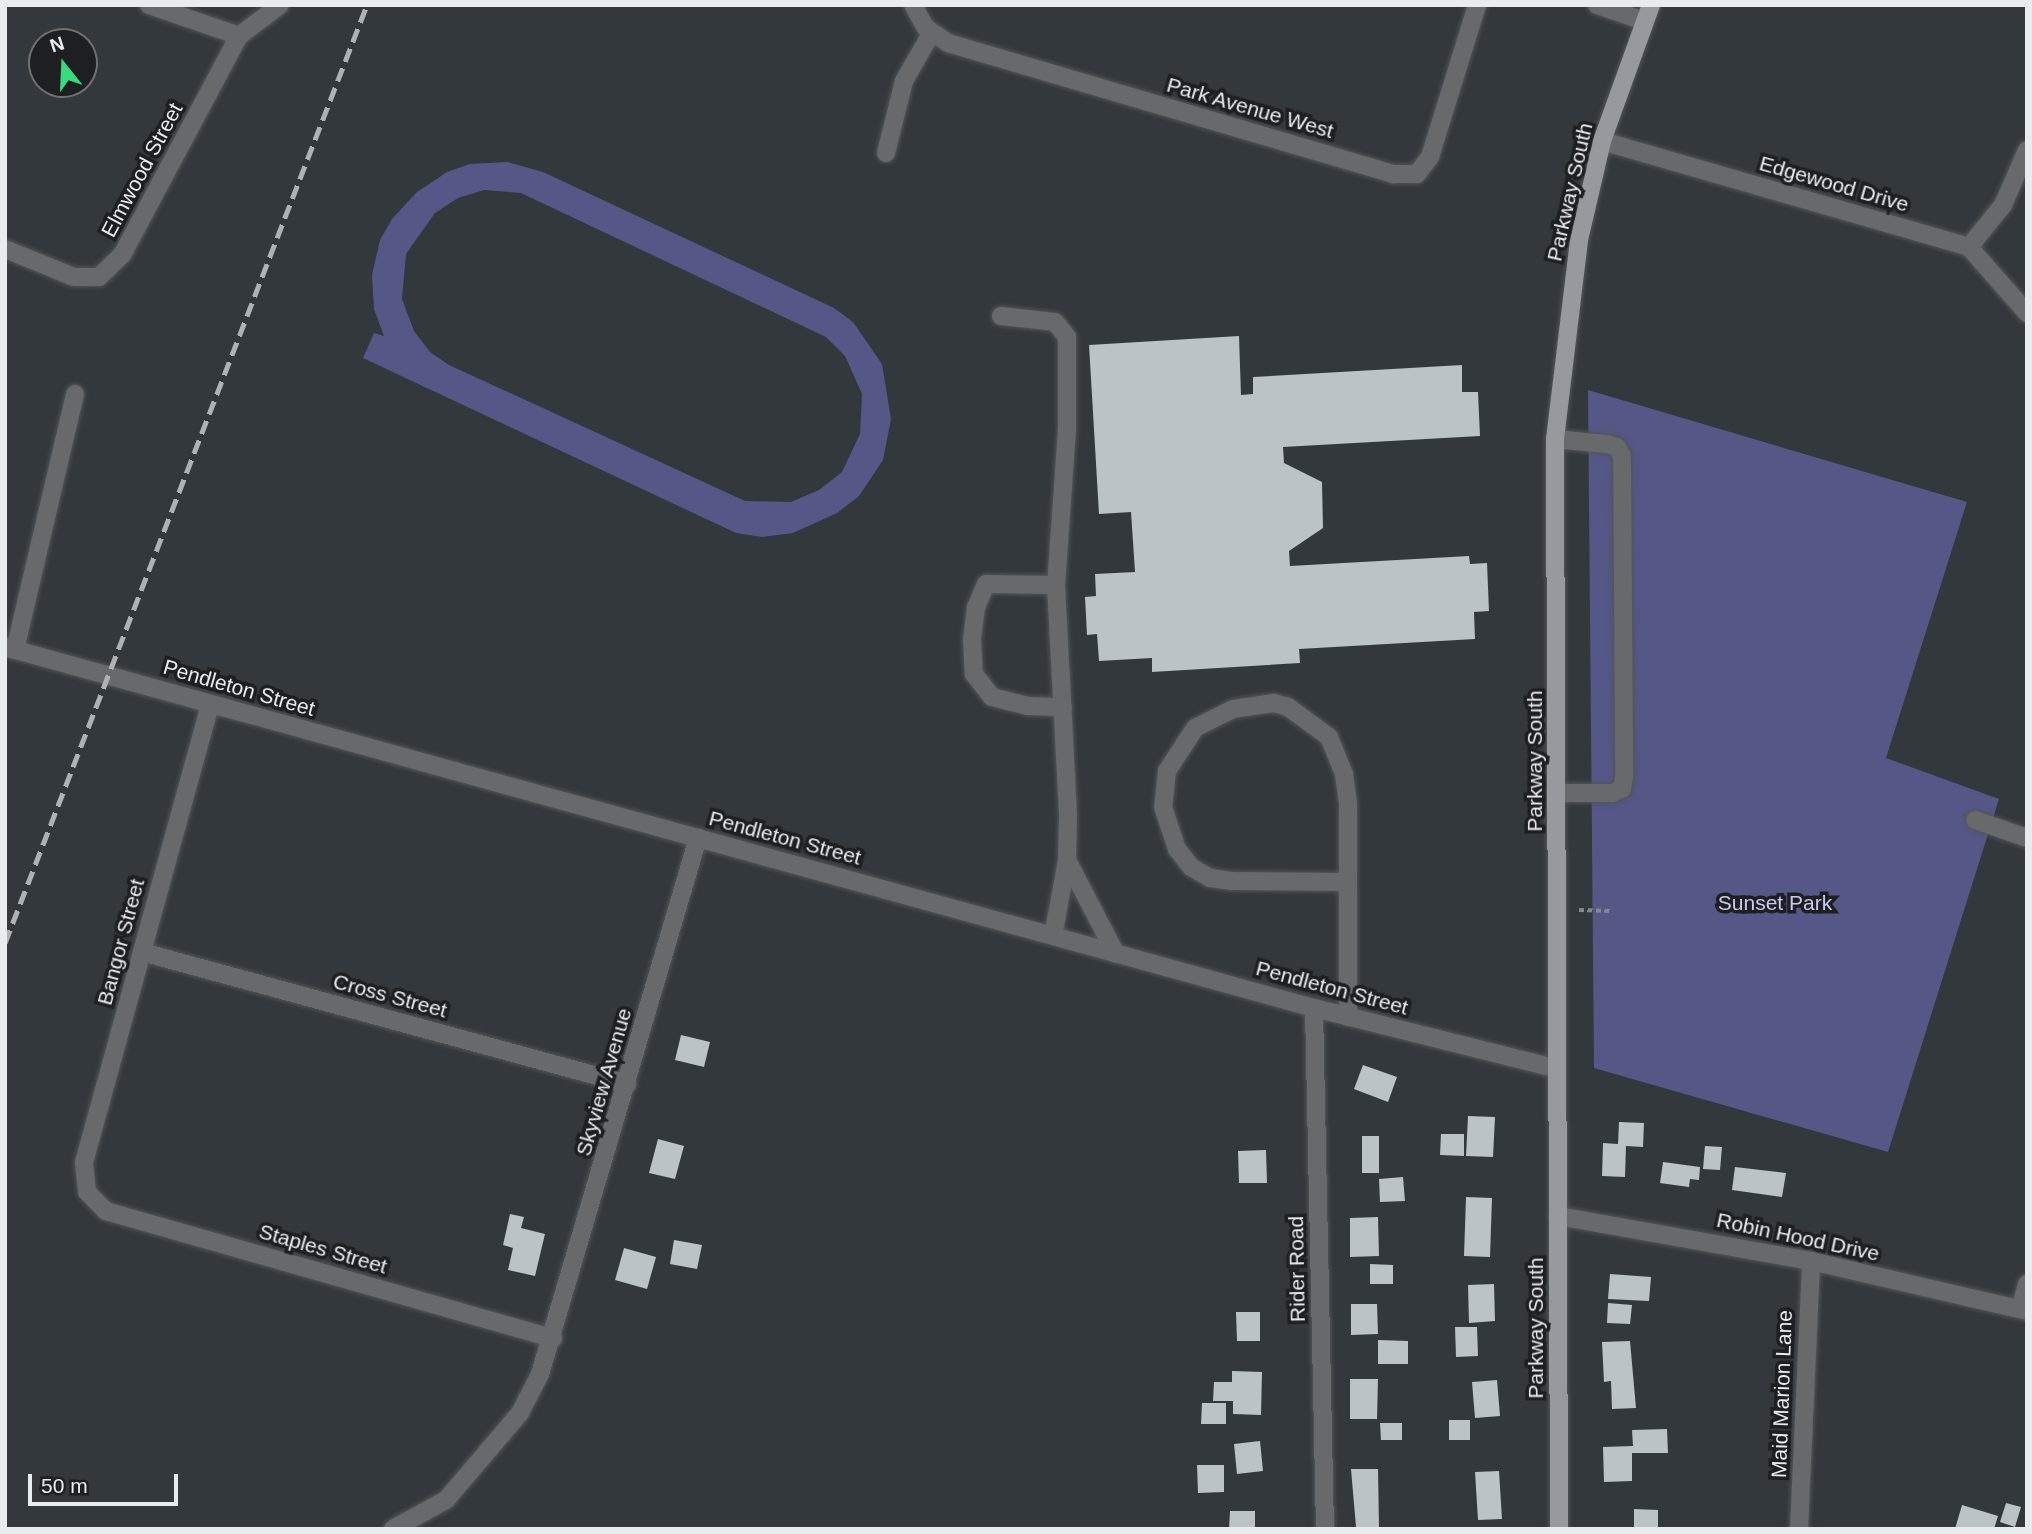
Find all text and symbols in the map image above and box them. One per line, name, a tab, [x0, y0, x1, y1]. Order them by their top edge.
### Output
north arrow	[28, 28, 98, 98]
text: N	[47, 32, 67, 57]
street label: Park Avenue West	[1163, 72, 1337, 144]
street label: Elmwood Street	[96, 99, 188, 241]
street label: Parkway South	[1542, 120, 1598, 264]
street label: Edgewood Drive	[1756, 151, 1912, 217]
street label: Pendleton Street	[160, 654, 318, 722]
street label: Parkway South	[1522, 690, 1548, 832]
street label: Pendleton Street	[706, 806, 864, 870]
street label: Bangor Street	[92, 876, 150, 1008]
park label: Sunset Park	[1718, 890, 1832, 916]
street label: Pendleton Street	[1253, 956, 1411, 1020]
street label: Cross Street	[330, 969, 450, 1023]
street label: Skyview Avenue	[571, 1005, 637, 1159]
street label: Robin Hood Drive	[1714, 1207, 1882, 1267]
street label: Rider Road	[1283, 1216, 1311, 1322]
street label: Staples Street	[256, 1219, 390, 1279]
street label: Parkway South	[1523, 1257, 1549, 1399]
street label: Maid Marion Lane	[1766, 1310, 1798, 1478]
scale bar	[32, 1460, 182, 1504]
text: 50 m	[41, 1474, 88, 1497]

